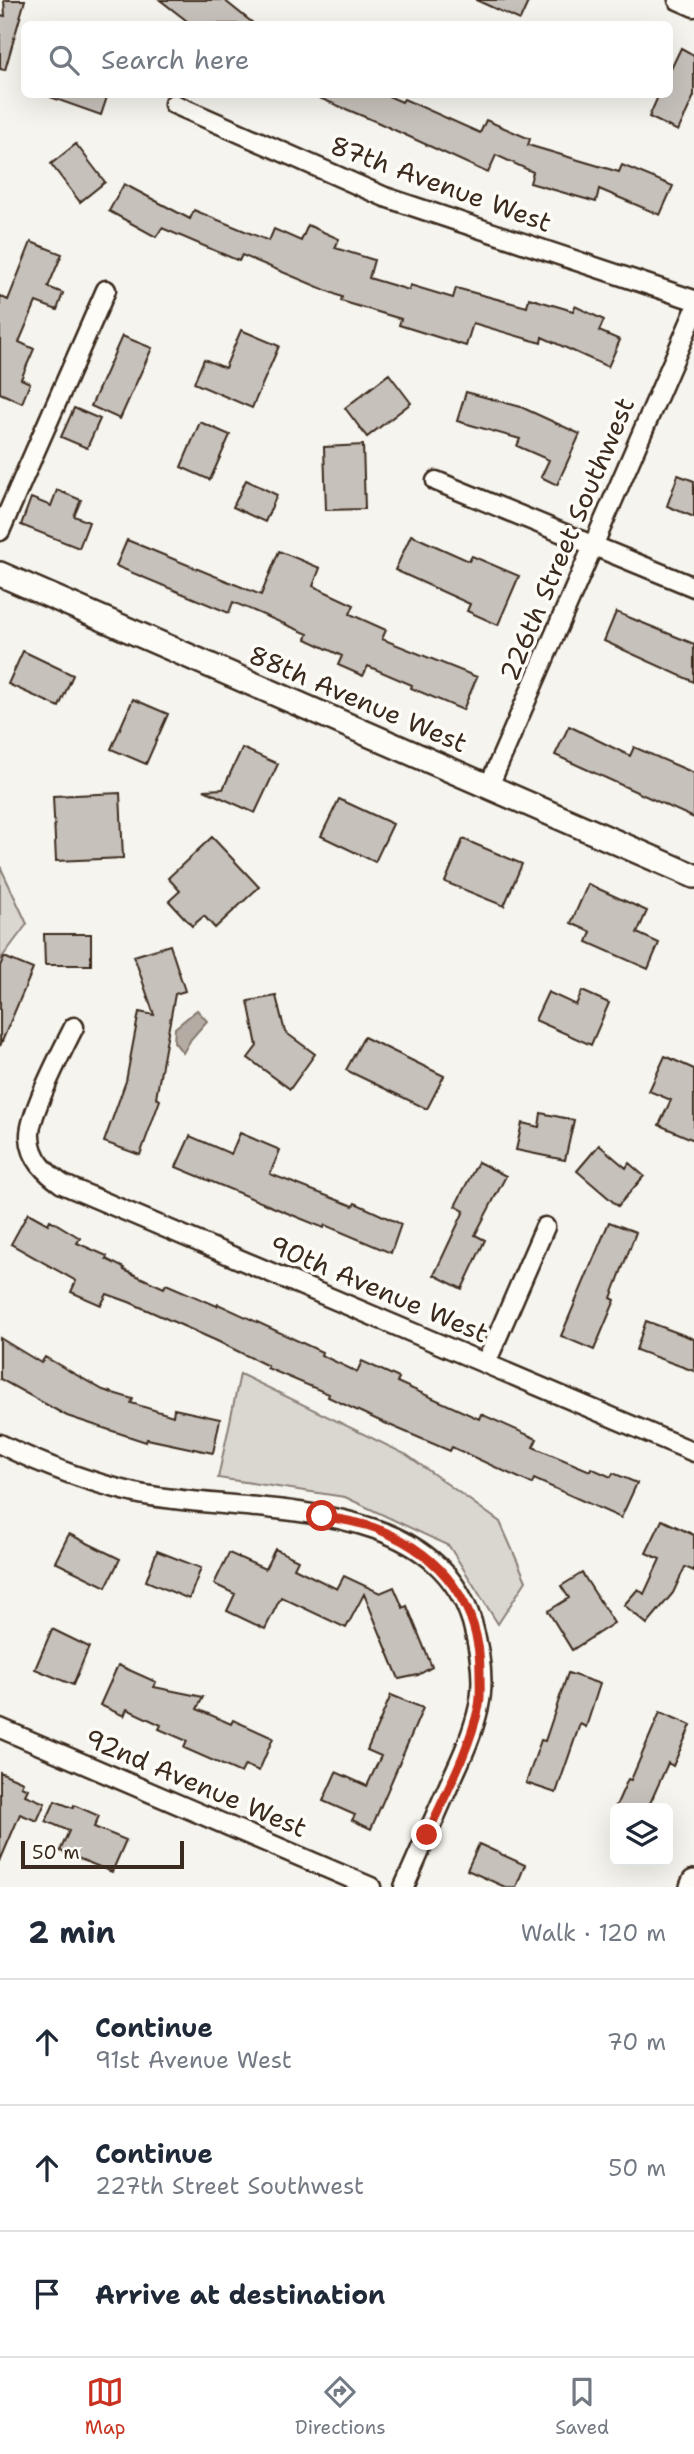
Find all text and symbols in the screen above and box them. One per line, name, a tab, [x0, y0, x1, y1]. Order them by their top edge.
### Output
search box	[21, 21, 673, 98]
icon: search	[45, 41, 83, 79]
text: Search here	[101, 42, 250, 77]
street label: 87th Avenue West	[326, 127, 557, 240]
street label: 226th Street Southwest	[491, 392, 642, 686]
street label: 88th Avenue West	[244, 637, 473, 760]
street label: 90th Avenue West	[264, 1227, 494, 1350]
route start	[306, 1500, 337, 1531]
street label: 92nd Avenue West	[80, 1720, 313, 1845]
map controls	[610, 1803, 673, 1866]
button: layers	[610, 1803, 673, 1866]
route end	[411, 1819, 442, 1850]
scale bar	[21, 1838, 184, 1870]
text: 50 m	[32, 1840, 80, 1865]
text: 2 min	[28, 1912, 115, 1953]
text: Walk · 120 m	[521, 1918, 666, 1948]
text: Continue	[95, 2010, 213, 2045]
icon: ahead	[28, 2023, 66, 2061]
text: 70 m	[607, 2027, 666, 2057]
text: 91st Avenue West	[95, 2045, 292, 2075]
text: Continue	[95, 2136, 213, 2171]
icon: ahead	[28, 2149, 66, 2187]
text: 50 m	[608, 2153, 666, 2183]
text: 227th Street Southwest	[95, 2171, 364, 2201]
icon: arrive	[28, 2275, 66, 2313]
text: Arrive at destination	[95, 2277, 385, 2312]
tab: Map	[85, 2373, 125, 2440]
tab: Directions	[295, 2373, 386, 2440]
tab: Saved	[555, 2373, 609, 2440]

